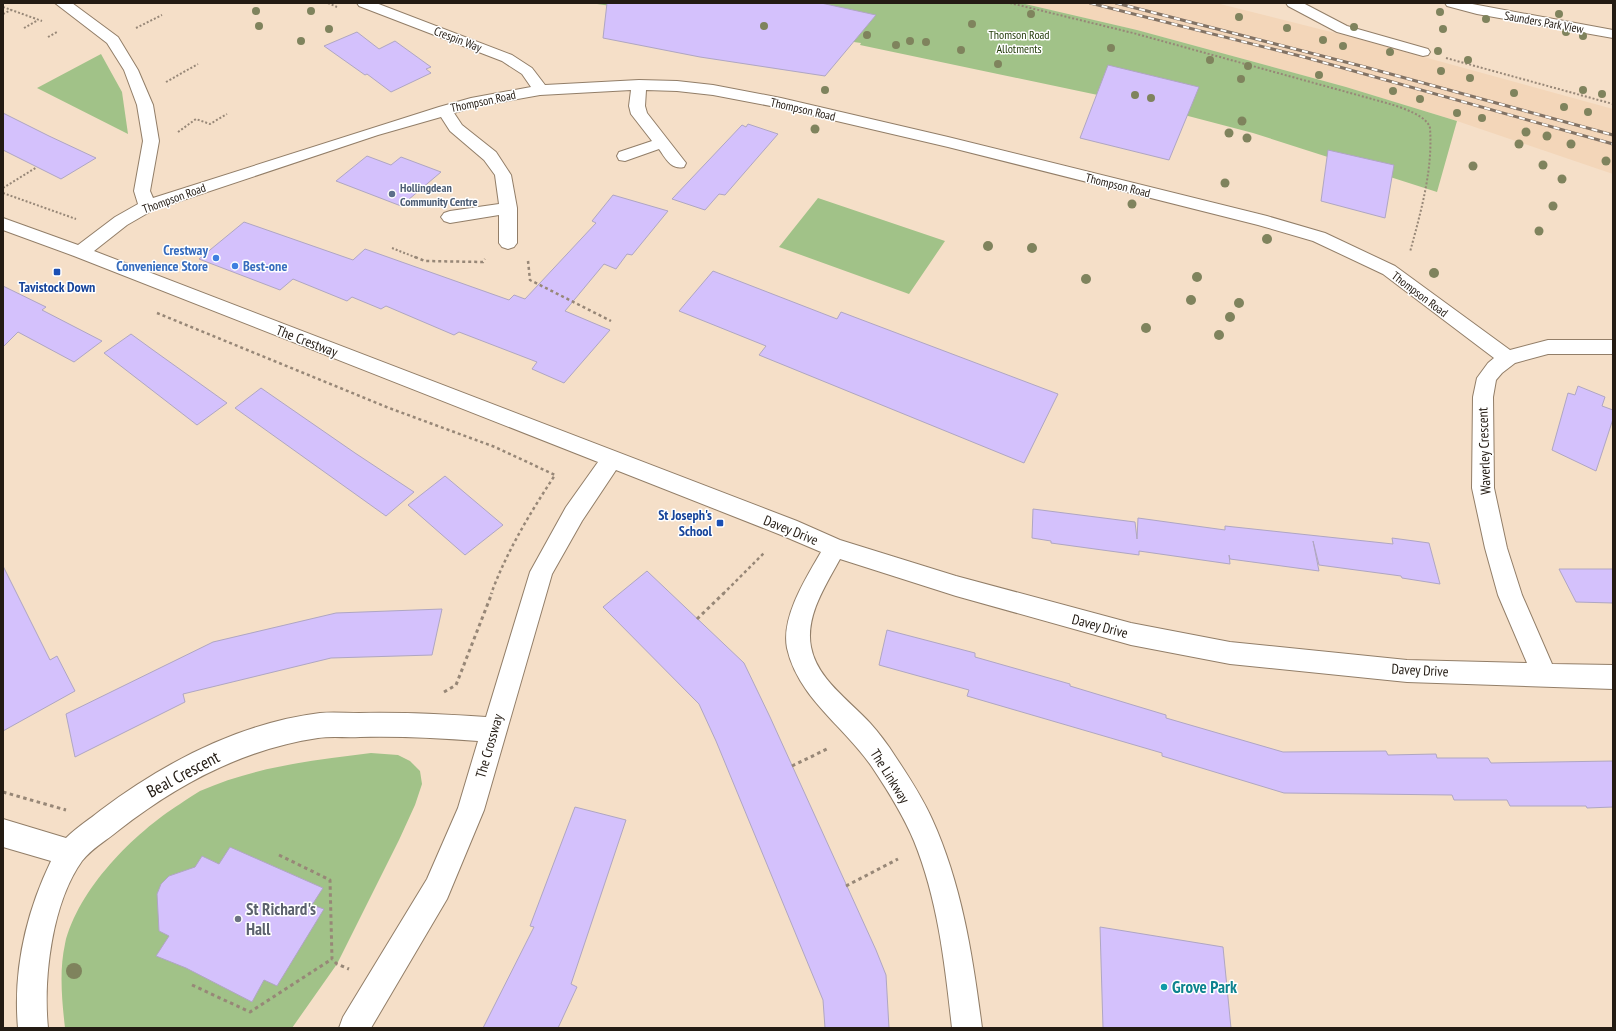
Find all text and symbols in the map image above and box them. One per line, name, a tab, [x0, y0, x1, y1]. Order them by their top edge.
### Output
street label: Saunders Park View	[1503, 8, 1586, 37]
street label: Crespin Way	[432, 23, 485, 55]
park label: Thomson Road Allotments	[988, 27, 1050, 56]
street label: Thompson Road	[449, 87, 517, 115]
street label: Thompson Road	[769, 94, 837, 124]
street label: Thompson Road	[1084, 170, 1152, 200]
street label: Thompson Road	[140, 180, 208, 216]
place label: Hollingdean Community Centre	[400, 180, 478, 209]
marker: Hollingdean Community Centre	[387, 189, 397, 199]
place label: Crestway Convenience Store	[116, 241, 208, 275]
marker: Crestway Convenience Store	[211, 253, 221, 263]
place label: Best-one	[243, 257, 287, 275]
marker: Best-one	[230, 261, 240, 271]
marker: Tavistock Down	[52, 267, 62, 277]
street label: Thompson Road	[1389, 268, 1451, 320]
place label: Tavistock Down	[19, 278, 95, 296]
street label: The Crestway	[274, 321, 341, 361]
street label: Waverley Crescent	[1473, 407, 1495, 495]
place label: St Joseph's School	[658, 506, 713, 540]
street label: Davey Drive	[761, 511, 821, 549]
marker: St Joseph's School	[715, 518, 725, 528]
street label: Davey Drive	[1070, 610, 1130, 642]
street label: Davey Drive	[1391, 660, 1449, 680]
street label: The Crossway	[471, 711, 507, 780]
street label: The Linkway	[866, 745, 914, 807]
street label: Beal Crescent	[143, 746, 223, 802]
place label: St Richard's Hall	[246, 898, 316, 940]
marker: St Richard's Hall	[233, 914, 243, 924]
place label: Grove Park	[1172, 976, 1237, 998]
marker: Grove Park	[1159, 982, 1169, 992]

